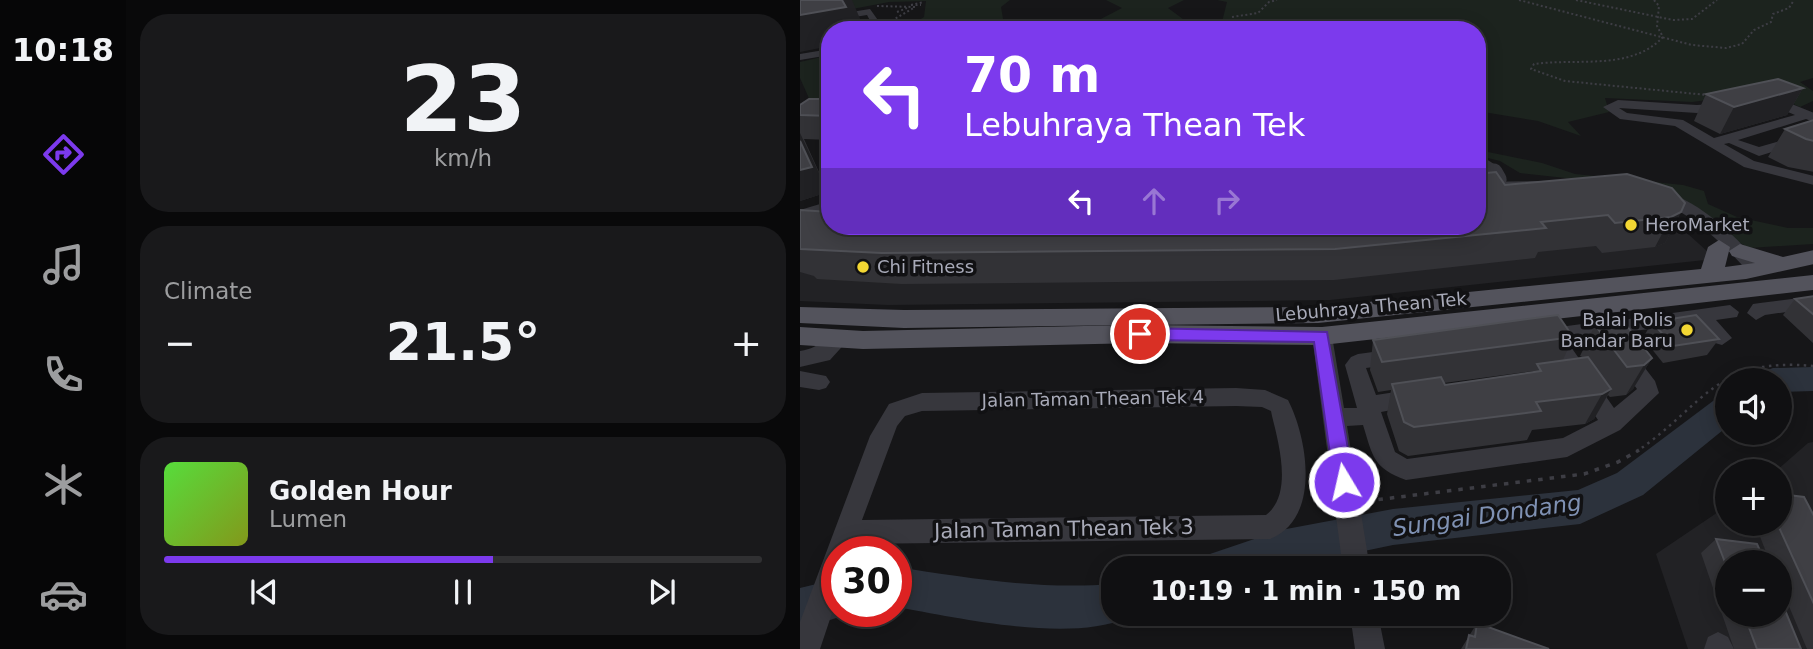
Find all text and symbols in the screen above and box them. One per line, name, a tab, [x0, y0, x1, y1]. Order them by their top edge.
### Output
text: 10:18	[12, 31, 114, 69]
text: 23	[400, 47, 526, 152]
text: 70 m	[964, 47, 1100, 104]
icon: left	[849, 49, 940, 140]
text: Lebuhraya Thean Tek	[964, 106, 1305, 144]
icon: directions	[39, 130, 88, 179]
text: km/h	[434, 145, 492, 171]
icon: left	[1062, 182, 1100, 220]
icon: ahead	[1135, 182, 1173, 220]
icon: right	[1208, 182, 1246, 220]
place label: HeroMarket	[1645, 214, 1750, 235]
marker: HeroMarket	[1623, 217, 1639, 233]
icon: music	[39, 240, 88, 289]
place label: Chi Fitness	[877, 256, 974, 277]
marker: Chi Fitness	[855, 259, 871, 275]
text: Climate	[164, 278, 253, 304]
street label: Lebuhraya Thean Tek	[1274, 288, 1468, 325]
pin	[1110, 304, 1170, 364]
place label: Balai Polis Bandar Baru	[1560, 309, 1673, 351]
text: 21.5°	[386, 312, 540, 372]
icon: arrive	[1121, 315, 1159, 353]
text: −	[164, 321, 196, 365]
text: +	[730, 321, 762, 365]
marker: Balai Polis Bandar Baru	[1679, 322, 1695, 338]
icon: phone	[39, 350, 88, 399]
map controls	[1715, 368, 1792, 627]
button: sound	[1715, 368, 1792, 445]
street label: Jalan Taman Thean Tek 4	[981, 386, 1204, 411]
position arrow	[1307, 445, 1381, 519]
button: +	[1715, 459, 1792, 536]
icon: climate	[39, 460, 88, 509]
text: Golden Hour	[269, 476, 452, 506]
water label: Sungai Dondang	[1391, 489, 1583, 541]
text: Lumen	[269, 506, 347, 532]
street label: Jalan Taman Thean Tek 3	[932, 515, 1194, 543]
speed limit sign: 30	[821, 536, 912, 627]
button: −	[1715, 550, 1792, 627]
icon: car	[39, 570, 88, 619]
icon: previous	[245, 573, 283, 611]
icon: pause	[444, 573, 482, 611]
icon: next	[643, 573, 681, 611]
text: 10:19 · 1 min · 150 m	[1151, 576, 1461, 606]

